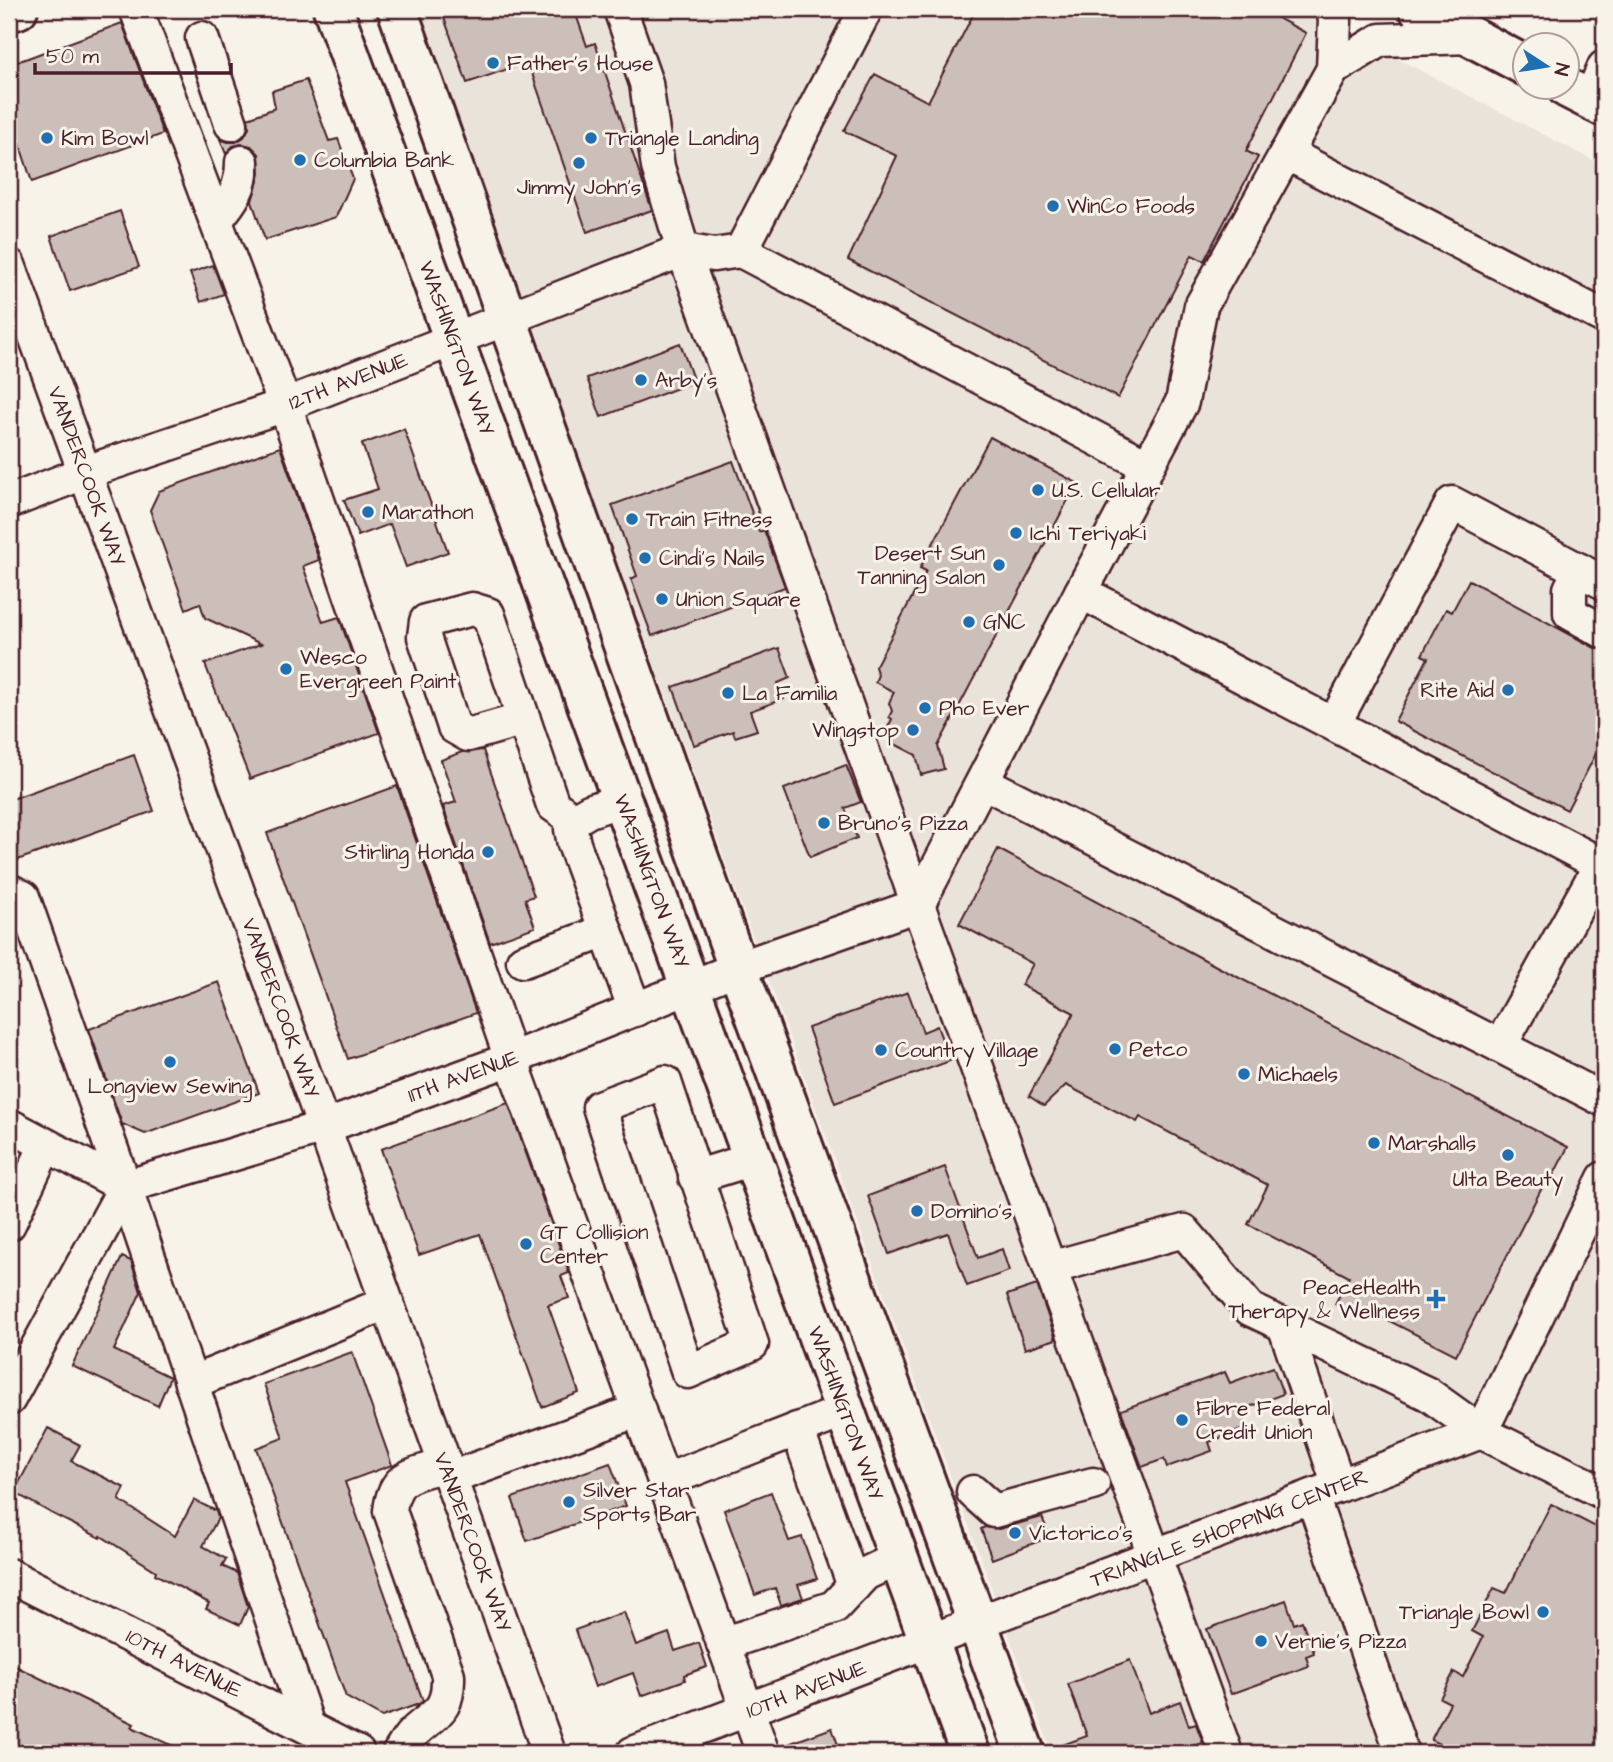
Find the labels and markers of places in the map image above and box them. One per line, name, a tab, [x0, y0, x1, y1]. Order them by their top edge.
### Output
place label: Father's House	[507, 49, 654, 78]
marker: Father's House	[485, 55, 501, 71]
place label: Kim Bowl	[61, 124, 149, 153]
place label: Triangle Landing	[605, 124, 759, 155]
marker: Kim Bowl	[39, 130, 55, 146]
marker: Triangle Landing	[583, 130, 599, 146]
place label: Columbia Bank	[314, 146, 454, 175]
marker: Columbia Bank	[292, 152, 308, 168]
marker: Jimmy John's	[571, 155, 587, 171]
place label: Jimmy John's	[517, 173, 641, 204]
place label: WinCo Foods	[1067, 192, 1195, 221]
marker: WinCo Foods	[1045, 198, 1061, 214]
place label: Arby's	[655, 366, 717, 397]
marker: Arby's	[633, 372, 649, 388]
place label: U.S. Cellular	[1052, 476, 1161, 505]
marker: U.S. Cellular	[1030, 482, 1046, 498]
place label: Marathon	[382, 498, 474, 527]
marker: Marathon	[360, 504, 376, 520]
place label: Train Fitness	[646, 505, 773, 534]
marker: Train Fitness	[624, 511, 640, 527]
place label: Ichi Teriyaki	[1030, 519, 1146, 550]
marker: Ichi Teriyaki	[1008, 525, 1024, 541]
place label: Desert Sun Tanning Salon	[858, 539, 985, 594]
place label: Cindi's Nails	[659, 544, 765, 573]
marker: Cindi's Nails	[637, 550, 653, 566]
marker: Desert Sun Tanning Salon	[991, 557, 1007, 573]
place label: Union Square	[676, 585, 801, 614]
marker: Union Square	[654, 591, 670, 607]
place label: GNC	[983, 608, 1026, 637]
marker: GNC	[961, 614, 977, 630]
place label: Wesco Evergreen Paint	[300, 643, 457, 698]
marker: Wesco Evergreen Paint	[278, 661, 294, 677]
place label: Rite Aid	[1420, 676, 1494, 705]
place label: La Familia	[742, 679, 838, 708]
marker: Rite Aid	[1500, 682, 1516, 698]
marker: La Familia	[720, 685, 736, 701]
place label: Pho Ever	[939, 694, 1030, 723]
marker: Pho Ever	[917, 700, 933, 716]
place label: Wingstop	[812, 716, 899, 747]
marker: Wingstop	[905, 722, 921, 738]
place label: Bruno's Pizza	[838, 809, 968, 838]
marker: Bruno's Pizza	[816, 815, 832, 831]
place label: Stirling Honda	[345, 838, 474, 869]
marker: Stirling Honda	[480, 844, 496, 860]
place label: Petco	[1129, 1035, 1188, 1064]
place label: Country Village	[895, 1036, 1039, 1067]
marker: Petco	[1107, 1041, 1123, 1057]
marker: Country Village	[873, 1042, 889, 1058]
marker: Longview Sewing	[162, 1054, 178, 1070]
place label: Michaels	[1258, 1060, 1338, 1089]
marker: Michaels	[1236, 1066, 1252, 1082]
place label: Longview Sewing	[88, 1072, 253, 1103]
place label: Marshalls	[1388, 1129, 1476, 1158]
marker: Marshalls	[1366, 1135, 1382, 1151]
marker: Ulta Beauty	[1500, 1147, 1516, 1163]
place label: Ulta Beauty	[1453, 1165, 1564, 1196]
place label: Domino's	[931, 1197, 1012, 1226]
marker: Domino's	[909, 1203, 925, 1219]
place label: GT Collision Center	[540, 1218, 649, 1271]
marker: GT Collision Center	[518, 1236, 534, 1252]
place label: PeaceHealth Therapy & Wellness	[1228, 1273, 1421, 1328]
marker: PeaceHealth Therapy & Wellness	[1426, 1289, 1446, 1309]
place label: Fibre Federal Credit Union	[1196, 1394, 1330, 1447]
marker: Fibre Federal Credit Union	[1174, 1412, 1190, 1428]
place label: Silver Star Sports Bar	[583, 1476, 697, 1530]
marker: Silver Star Sports Bar	[561, 1494, 577, 1510]
place label: Victorico's	[1029, 1519, 1133, 1548]
marker: Victorico's	[1007, 1525, 1023, 1541]
place label: Triangle Bowl	[1399, 1598, 1529, 1629]
marker: Triangle Bowl	[1535, 1604, 1551, 1620]
place label: Vernie's Pizza	[1275, 1627, 1407, 1656]
marker: Vernie's Pizza	[1253, 1633, 1269, 1649]

